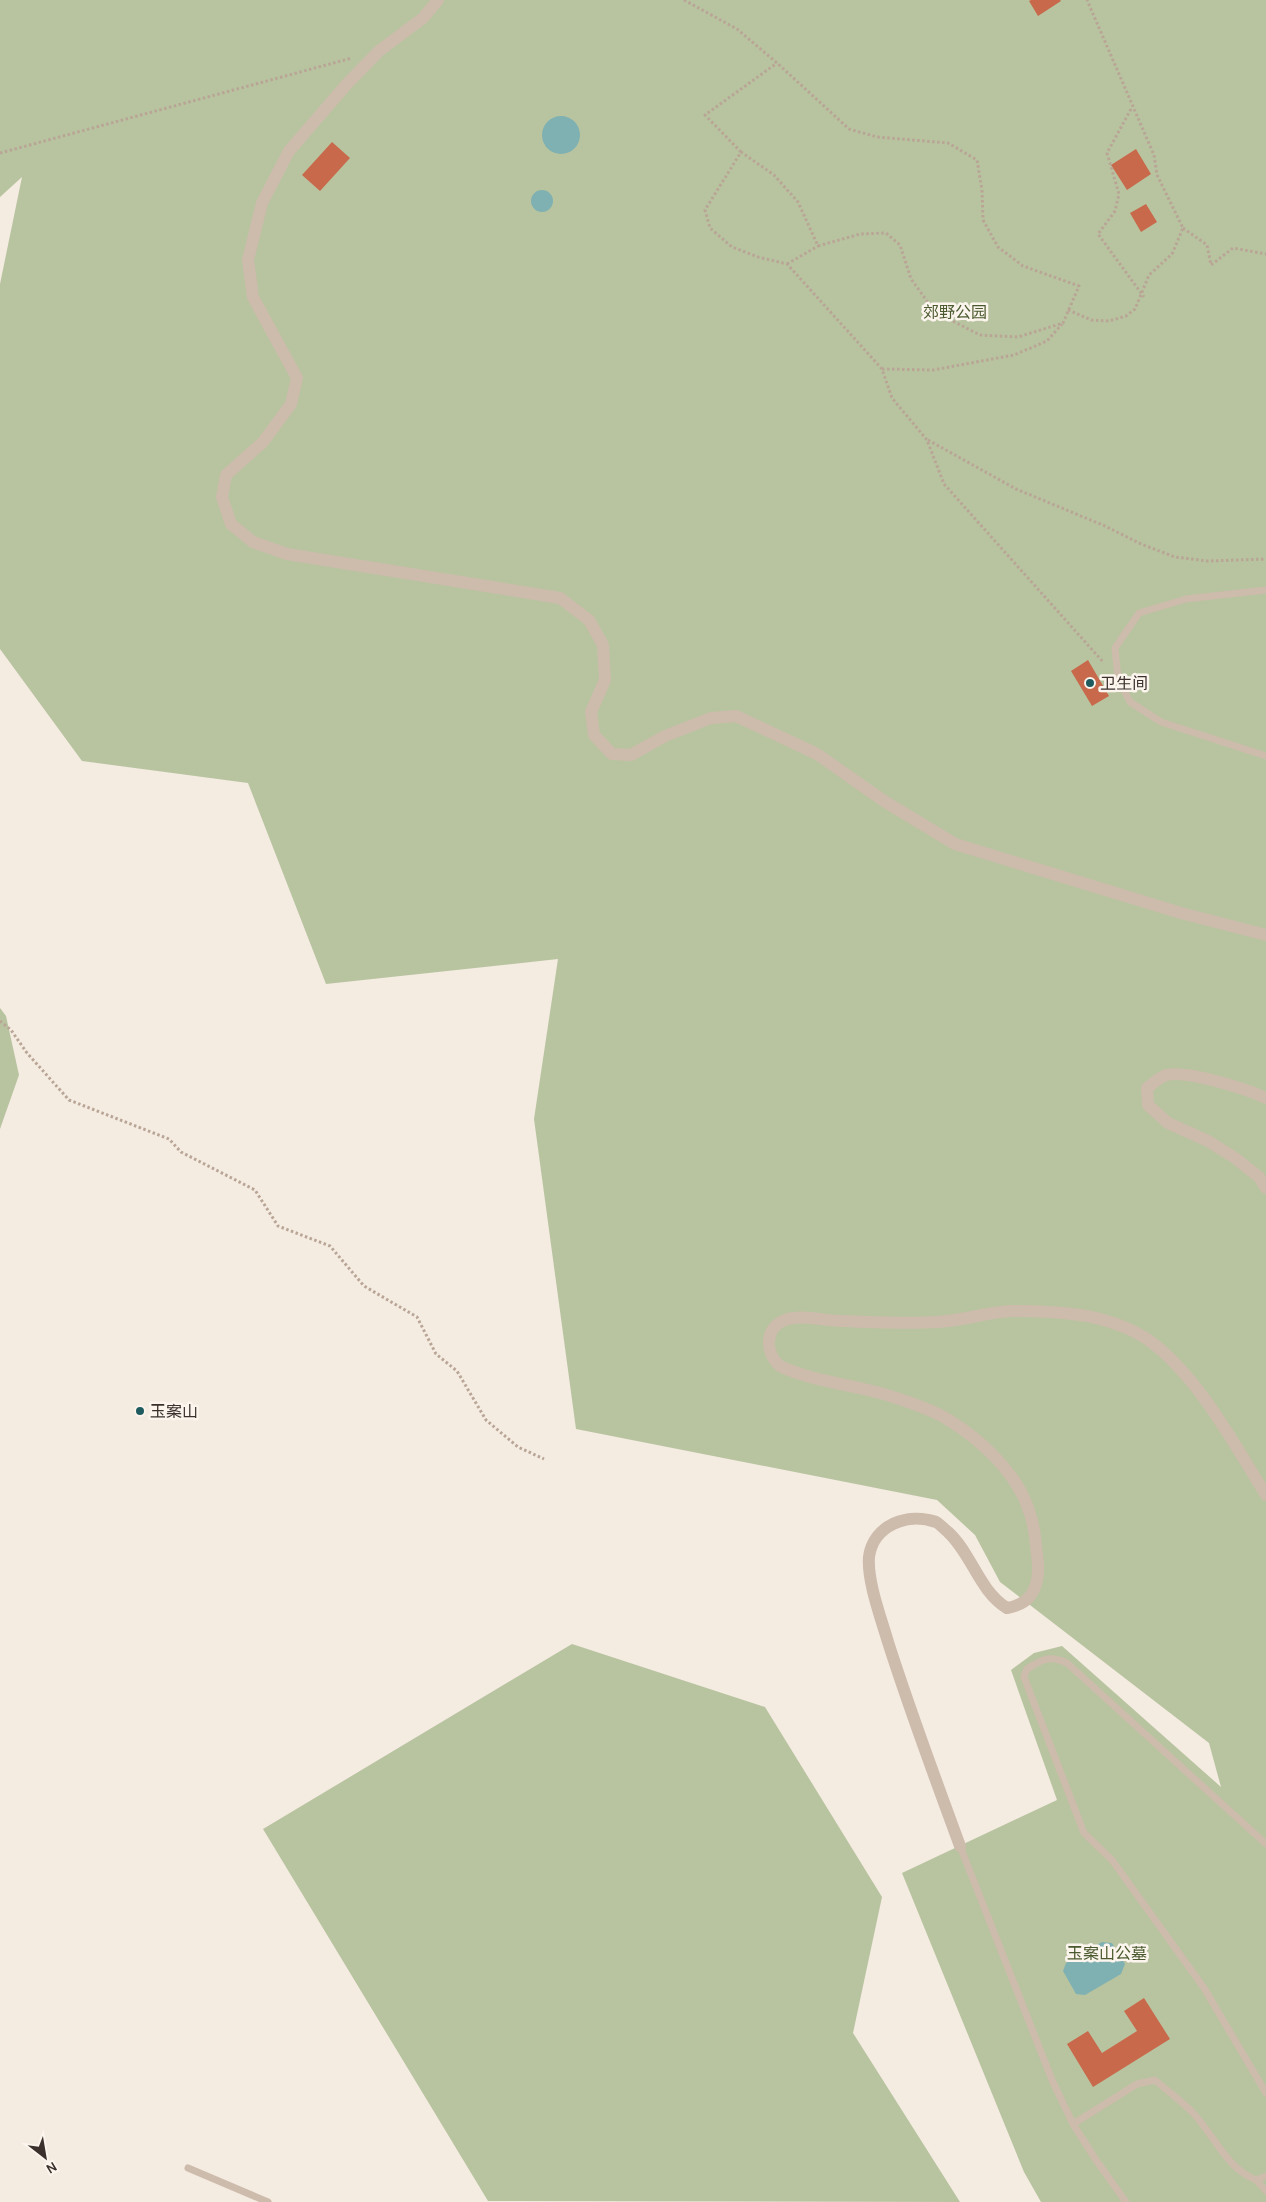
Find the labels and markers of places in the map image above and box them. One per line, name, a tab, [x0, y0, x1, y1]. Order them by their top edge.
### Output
place label: 卫生间	[1100, 674, 1148, 693]
marker: 卫生间	[1084, 677, 1096, 689]
place label: 玉案山	[150, 1402, 198, 1421]
marker: 玉案山	[134, 1405, 146, 1417]

